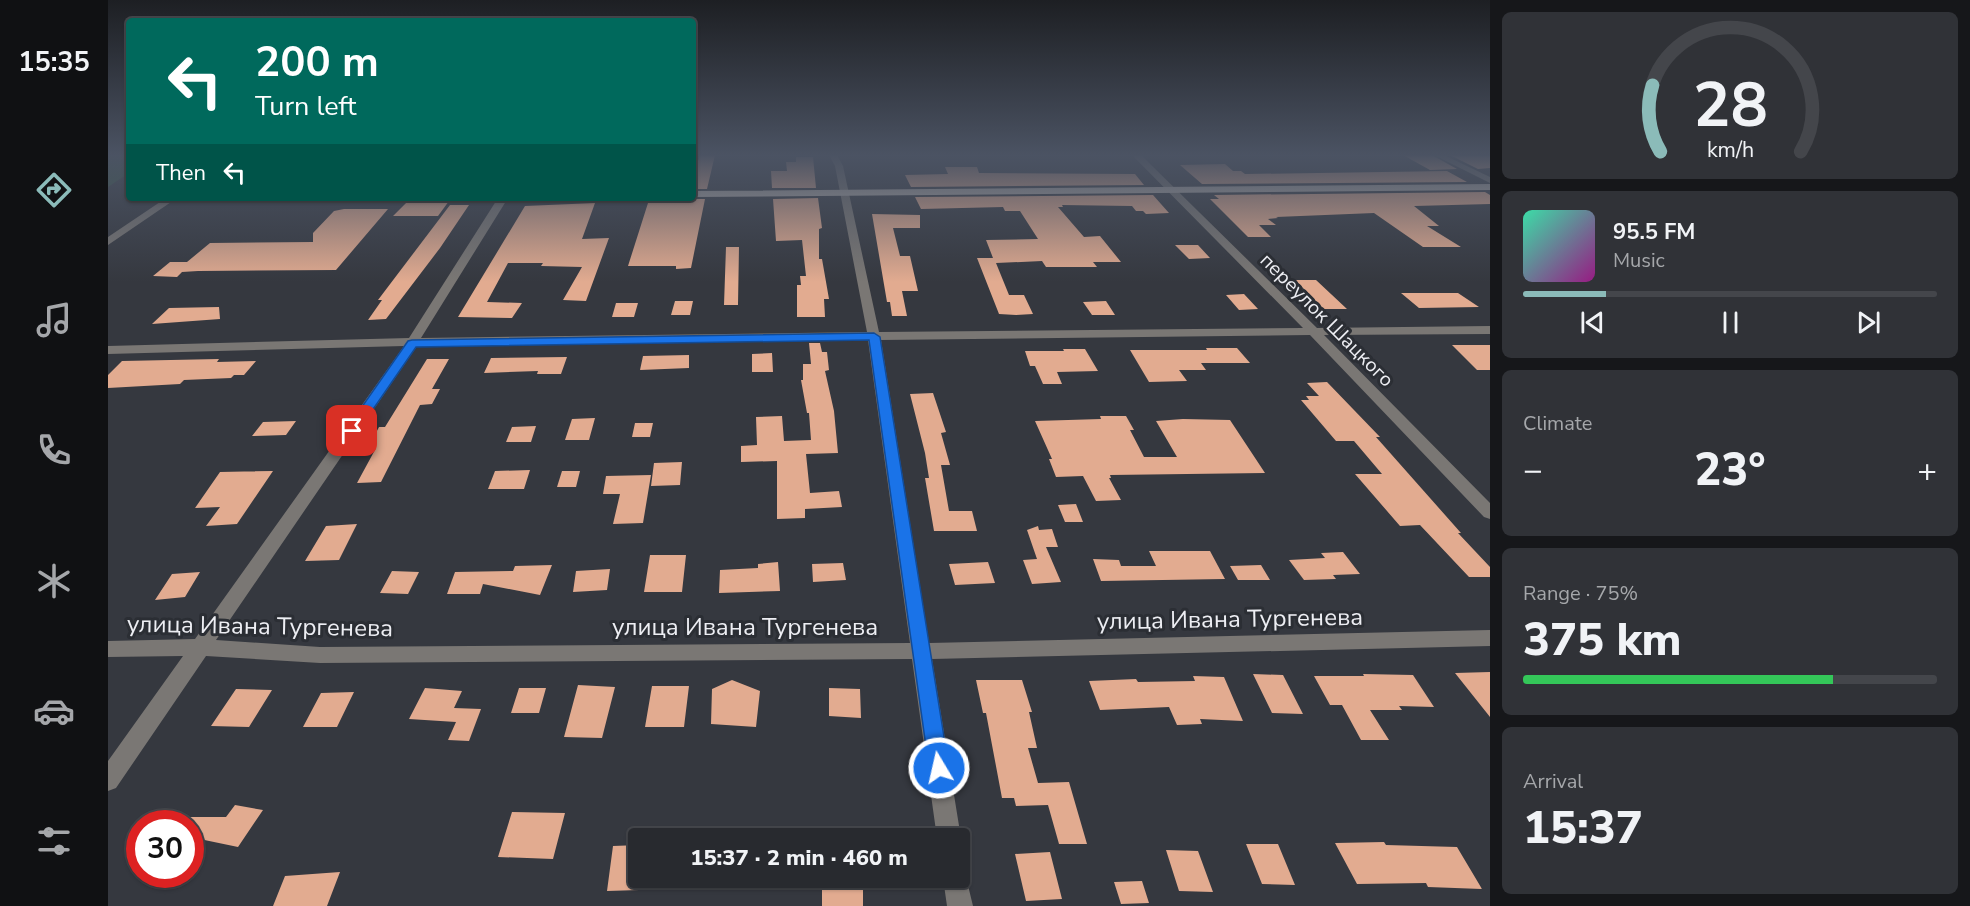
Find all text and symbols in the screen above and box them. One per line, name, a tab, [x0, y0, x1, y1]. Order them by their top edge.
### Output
text: 200 m	[255, 34, 379, 91]
icon: left	[156, 42, 234, 120]
text: 15:35	[18, 44, 90, 81]
text: 28	[1693, 64, 1767, 149]
text: Turn left	[255, 88, 356, 125]
text: km/h	[1706, 136, 1754, 166]
icon: left	[218, 156, 251, 189]
text: Then	[156, 158, 206, 188]
icon: directions	[33, 169, 75, 211]
text: 95.5 FM	[1613, 217, 1695, 247]
street label: переулок Шацкого	[1254, 247, 1400, 393]
text: Music	[1613, 247, 1665, 274]
icon: music	[33, 299, 75, 341]
icon: previous	[1576, 306, 1609, 339]
icon: pause	[1714, 306, 1747, 339]
icon: next	[1852, 306, 1885, 339]
pin	[326, 405, 377, 456]
text: Climate	[1523, 410, 1592, 437]
icon: arrive	[335, 414, 368, 447]
icon: phone	[33, 429, 75, 471]
text: 23°	[1694, 440, 1766, 501]
text: −	[1523, 448, 1543, 493]
text: +	[1917, 448, 1937, 493]
icon: climate	[33, 560, 75, 602]
text: Range · 75%	[1523, 580, 1638, 607]
street label: улица Ивана Тургенева	[1097, 601, 1363, 637]
street label: улица Ивана Тургенева	[127, 608, 393, 644]
text: 375 km	[1523, 610, 1682, 671]
street label: улица Ивана Тургенева	[612, 611, 878, 643]
icon: car	[33, 690, 75, 732]
position arrow	[907, 736, 971, 800]
text: Arrival	[1523, 768, 1583, 795]
text: 15:37	[1523, 798, 1643, 859]
speed limit sign: 30	[126, 810, 204, 888]
icon: filters	[33, 820, 75, 862]
text: 15:37 · 2 min · 460 m	[690, 843, 908, 873]

